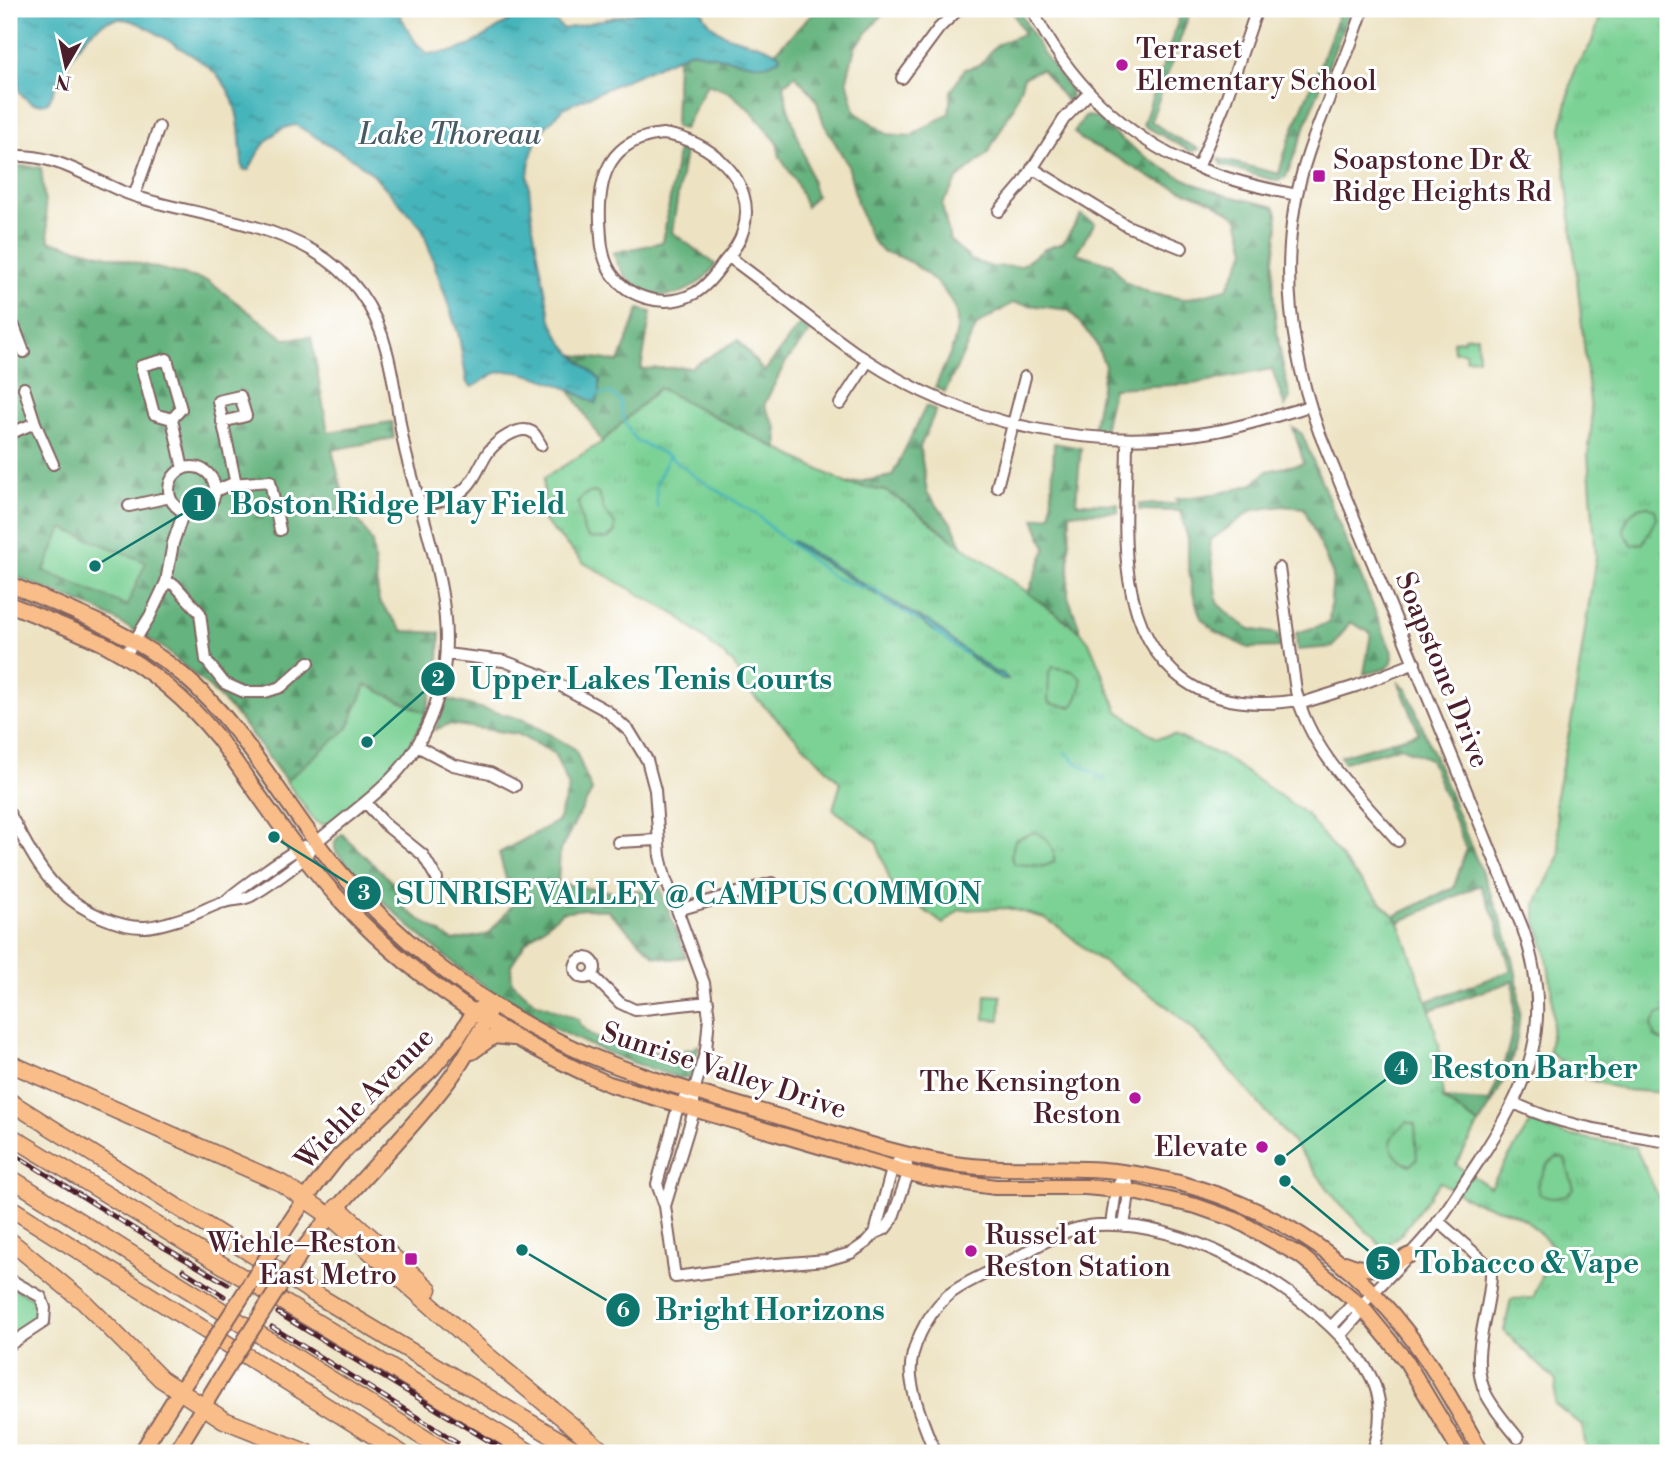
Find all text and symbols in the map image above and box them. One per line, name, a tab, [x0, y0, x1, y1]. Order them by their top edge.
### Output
north arrow	[32, 32, 102, 102]
place label: Terraset Elementary School	[1136, 32, 1377, 99]
marker: Terraset Elementary School	[1114, 57, 1130, 73]
text: N	[54, 69, 73, 95]
water label: Lake Thoreau	[358, 116, 541, 154]
place label: Soapstone Dr & Ridge Heights Rd	[1333, 143, 1552, 210]
marker: Soapstone Dr & Ridge Heights Rd	[1311, 168, 1327, 184]
callout: Boston Ridge Play Field	[182, 478, 580, 529]
text: Boston Ridge Play Field	[230, 486, 566, 524]
text: 1	[194, 492, 204, 518]
street label: Soapstone Drive	[1387, 567, 1497, 773]
callout: Upper Lakes Tenis Courts	[421, 653, 846, 704]
text: Upper Lakes Tenis Courts	[470, 661, 832, 699]
text: 2	[431, 667, 445, 693]
callout: SUNRISE VALLEY @ CAMPUS COMMON	[347, 868, 995, 919]
text: SUNRISE VALLEY @ CAMPUS COMMON	[396, 876, 982, 914]
text: 3	[358, 881, 370, 907]
street label: Sunrise Valley Drive	[597, 1015, 851, 1127]
street label: Wiehle Avenue	[287, 1020, 442, 1178]
callout: Reston Barber	[1383, 1042, 1652, 1093]
text: Reston Barber	[1432, 1050, 1638, 1088]
text: 4	[1394, 1056, 1408, 1082]
place label: The Kensington Reston	[919, 1065, 1121, 1132]
marker: The Kensington Reston	[1127, 1090, 1143, 1106]
place label: Elevate	[1155, 1130, 1248, 1165]
marker: Elevate	[1254, 1139, 1270, 1155]
place label: Russel at Reston Station	[985, 1218, 1171, 1285]
place label: Wiehle–Reston East Metro	[206, 1226, 397, 1293]
callout: Tobacco & Vape	[1366, 1237, 1653, 1288]
marker: Russel at Reston Station	[963, 1243, 979, 1259]
text: Tobacco & Vape	[1415, 1245, 1639, 1283]
marker: Wiehle–Reston East Metro	[403, 1251, 419, 1267]
text: 5	[1376, 1251, 1390, 1277]
callout: Bright Horizons	[606, 1284, 898, 1335]
text: Bright Horizons	[655, 1292, 885, 1330]
text: 6	[616, 1298, 630, 1324]

